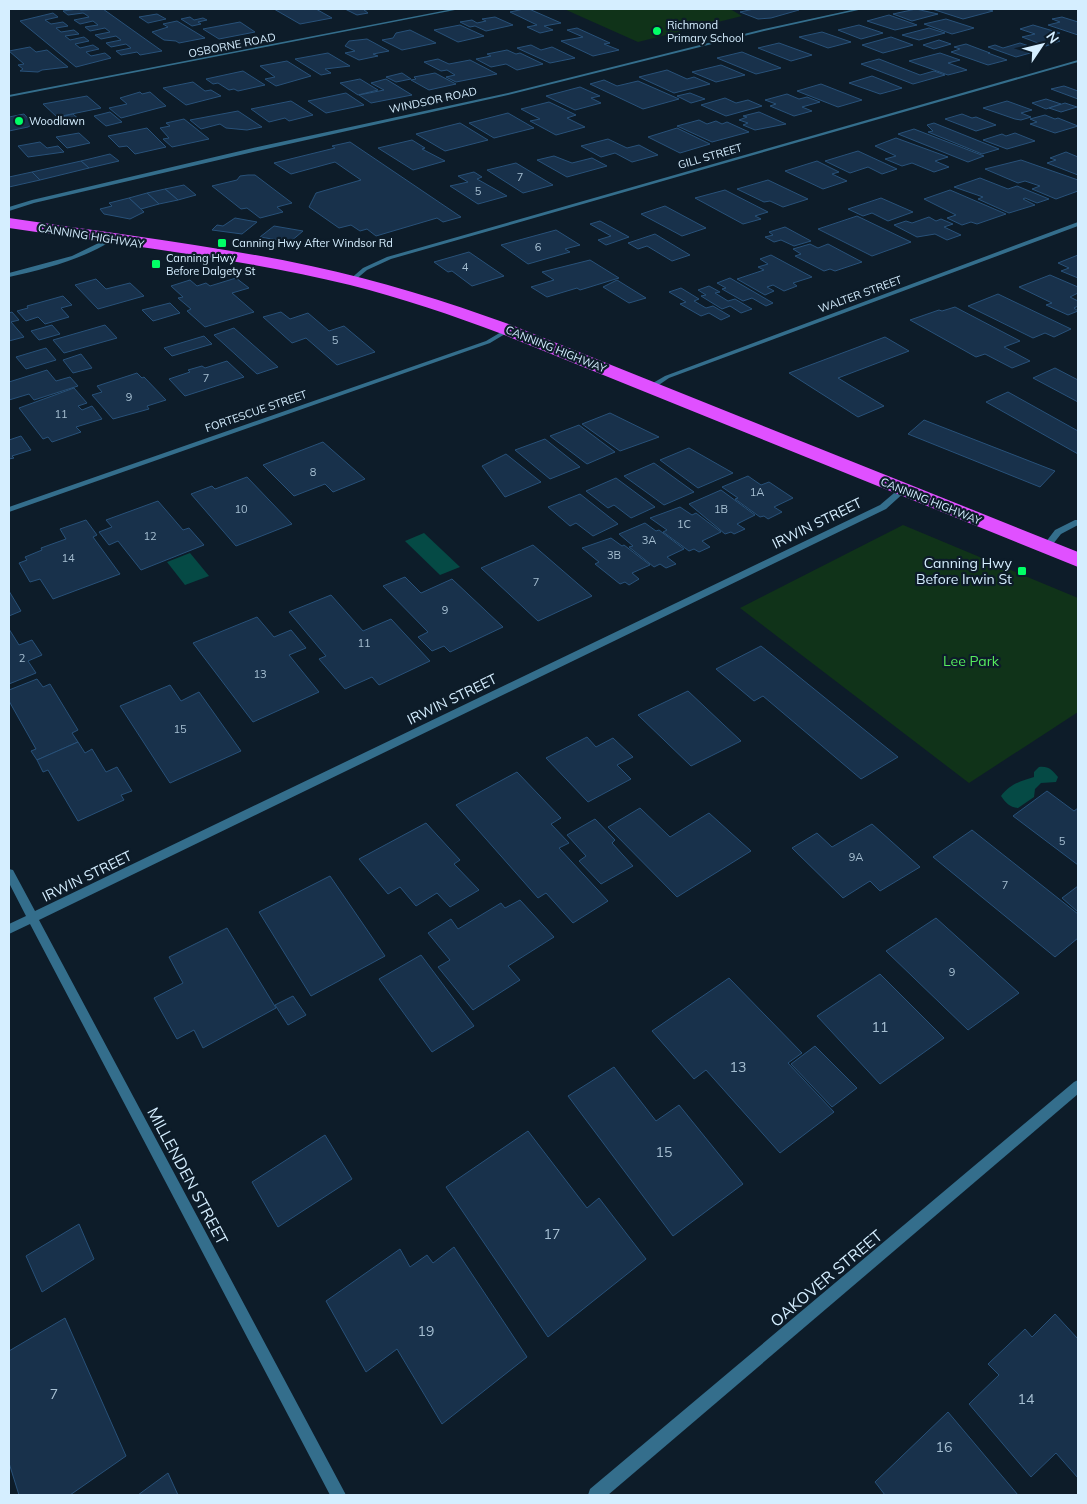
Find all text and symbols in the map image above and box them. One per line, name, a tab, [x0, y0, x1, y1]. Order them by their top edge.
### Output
place label: Richmond Primary School	[667, 18, 744, 45]
north arrow	[1017, 20, 1067, 70]
marker: Richmond Primary School	[651, 25, 663, 37]
text: N	[1042, 28, 1063, 47]
street label: OSBORNE ROAD	[187, 30, 277, 60]
street label: WINDSOR ROAD	[388, 84, 478, 116]
place label: Woodlawn	[29, 114, 85, 128]
marker: Woodlawn	[13, 115, 25, 127]
street label: GILL STREET	[676, 140, 744, 172]
house number: 7	[517, 170, 523, 184]
house number: 5	[475, 184, 482, 198]
street label: CANNING HIGHWAY	[37, 221, 145, 251]
place label: Canning Hwy After Windsor Rd	[232, 236, 393, 250]
marker: Canning Hwy After Windsor Rd	[216, 237, 228, 249]
house number: 6	[535, 240, 542, 254]
place label: Canning Hwy Before Dalgety St	[166, 251, 256, 278]
marker: Canning Hwy Before Dalgety St	[150, 258, 162, 270]
house number: 4	[462, 260, 469, 274]
street label: WALTER STREET	[816, 272, 904, 316]
street label: CANNING HIGHWAY	[504, 322, 609, 376]
house number: 5	[332, 333, 339, 347]
house number: 7	[203, 371, 209, 385]
street label: FORTESCUE STREET	[203, 387, 309, 435]
house number: 9	[126, 390, 132, 404]
house number: 11	[54, 407, 68, 421]
house number: 8	[310, 465, 317, 479]
street label: CANNING HIGHWAY	[879, 474, 984, 528]
house number: 1A	[750, 485, 764, 499]
street label: IRWIN STREET	[769, 493, 865, 553]
house number: 10	[234, 502, 248, 516]
house number: 1B	[714, 502, 728, 516]
house number: 1C	[677, 517, 691, 531]
house number: 12	[143, 529, 157, 543]
house number: 3A	[642, 533, 656, 547]
house number: 3B	[607, 548, 621, 562]
house number: 14	[61, 551, 75, 565]
place label: Canning Hwy Before Irwin St	[916, 554, 1013, 588]
marker: Canning Hwy Before Irwin St	[1016, 565, 1028, 577]
house number: 7	[533, 575, 539, 589]
house number: 9	[442, 603, 448, 617]
house number: 11	[357, 636, 371, 650]
house number: 2	[19, 651, 26, 665]
park label: Lee Park	[943, 652, 1000, 670]
house number: 13	[253, 667, 267, 681]
street label: IRWIN STREET	[404, 669, 500, 729]
house number: 15	[173, 722, 187, 736]
house number: 5	[1059, 834, 1066, 848]
street label: IRWIN STREET	[39, 846, 135, 906]
house number: 9A	[849, 850, 863, 864]
house number: 7	[1002, 878, 1008, 892]
house number: 9	[949, 965, 955, 979]
house number: 11	[872, 1018, 888, 1036]
house number: 13	[730, 1058, 746, 1076]
street label: MILLENDEN STREET	[143, 1104, 233, 1248]
house number: 15	[656, 1143, 672, 1161]
house number: 17	[544, 1225, 560, 1243]
street label: OAKOVER STREET	[766, 1225, 886, 1331]
house number: 19	[418, 1322, 434, 1340]
house number: 7	[50, 1385, 58, 1403]
house number: 14	[1018, 1390, 1035, 1408]
house number: 16	[936, 1438, 952, 1456]

